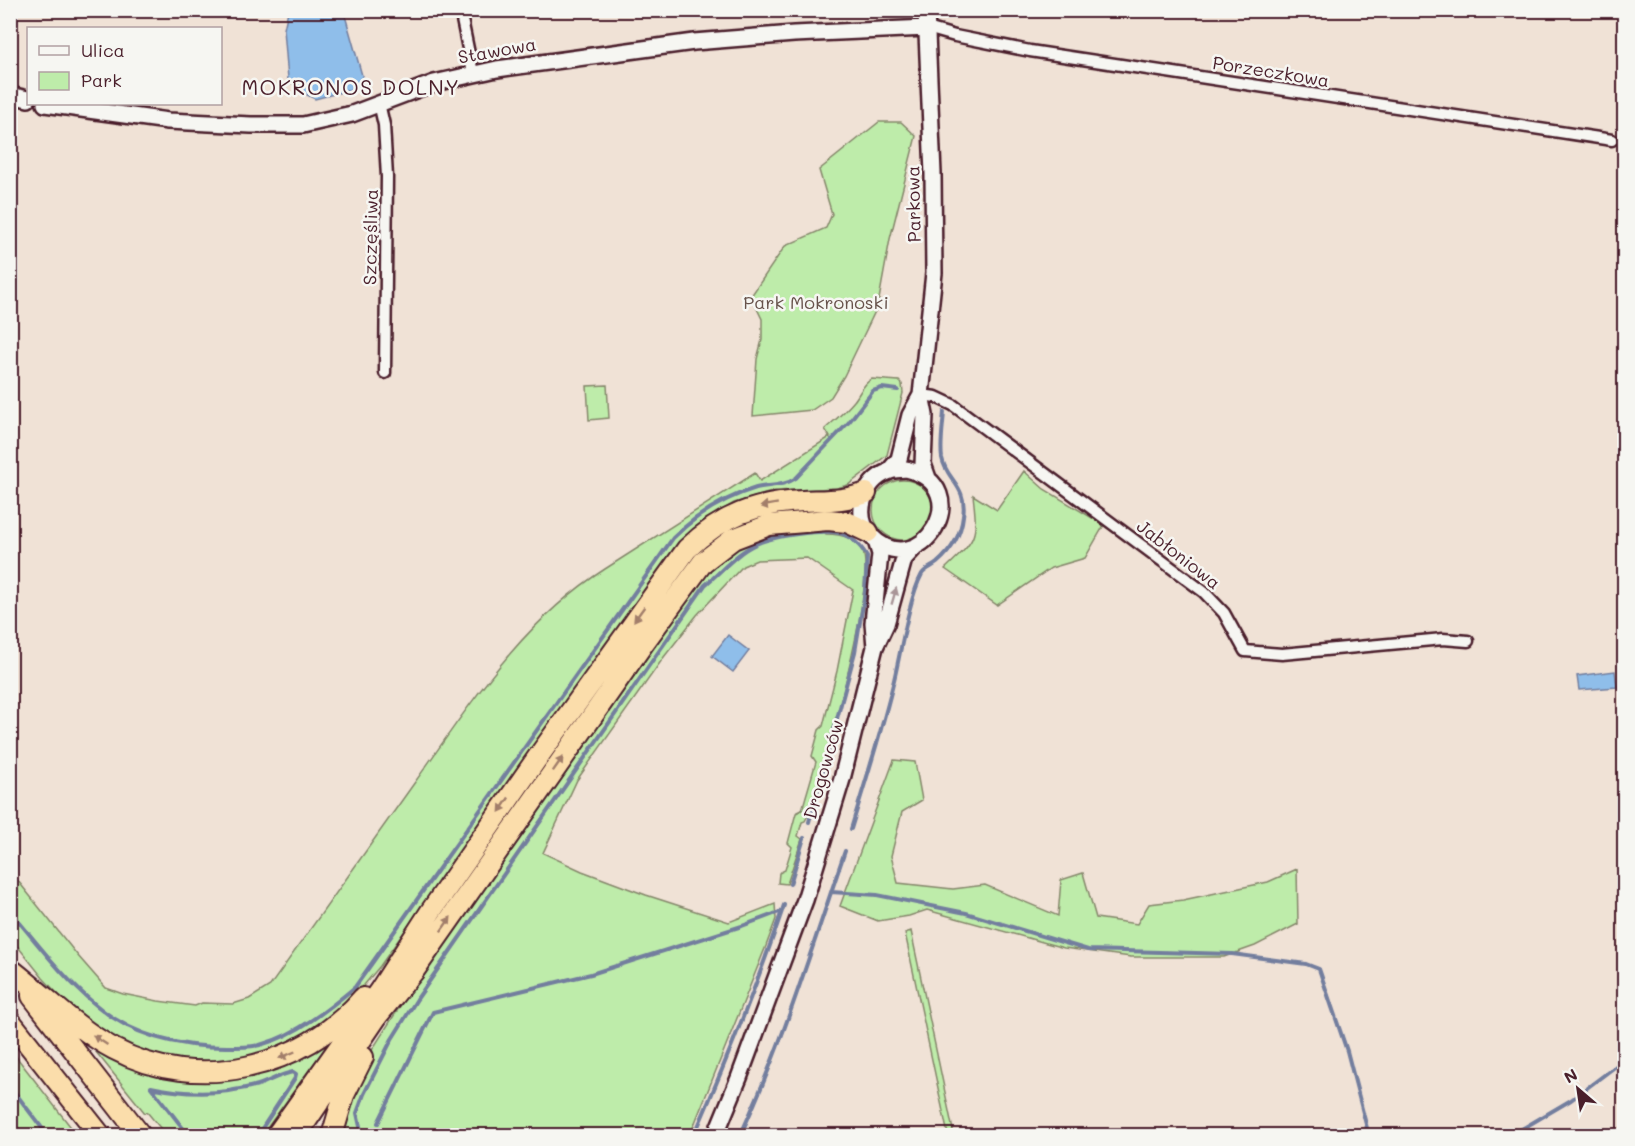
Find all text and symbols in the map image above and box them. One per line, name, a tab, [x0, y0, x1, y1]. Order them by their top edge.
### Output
legend	[27, 27, 222, 105]
street label: Stawowa	[456, 31, 538, 69]
text: Ulica	[81, 38, 125, 62]
street label: Porzeczkowa	[1211, 50, 1331, 92]
text: Park	[81, 68, 122, 92]
district label: MOKRONOS DOLNY	[241, 73, 461, 100]
street label: Parkowa	[900, 165, 926, 243]
street label: Szczęśliwa	[357, 189, 383, 285]
park label: Park Mokronoski	[743, 290, 889, 314]
one-way arrow	[759, 501, 778, 510]
street label: Jabłoniowa	[1132, 514, 1226, 594]
one-way arrow	[890, 587, 899, 605]
one-way arrow	[634, 606, 646, 621]
street label: Drogowców	[797, 716, 849, 822]
one-way arrow	[552, 757, 564, 773]
one-way arrow	[498, 797, 510, 813]
one-way arrow	[440, 916, 452, 932]
one-way arrow	[93, 1034, 109, 1046]
one-way arrow	[278, 1050, 295, 1059]
north arrow	[1548, 1059, 1608, 1119]
text: N	[1560, 1063, 1581, 1088]

